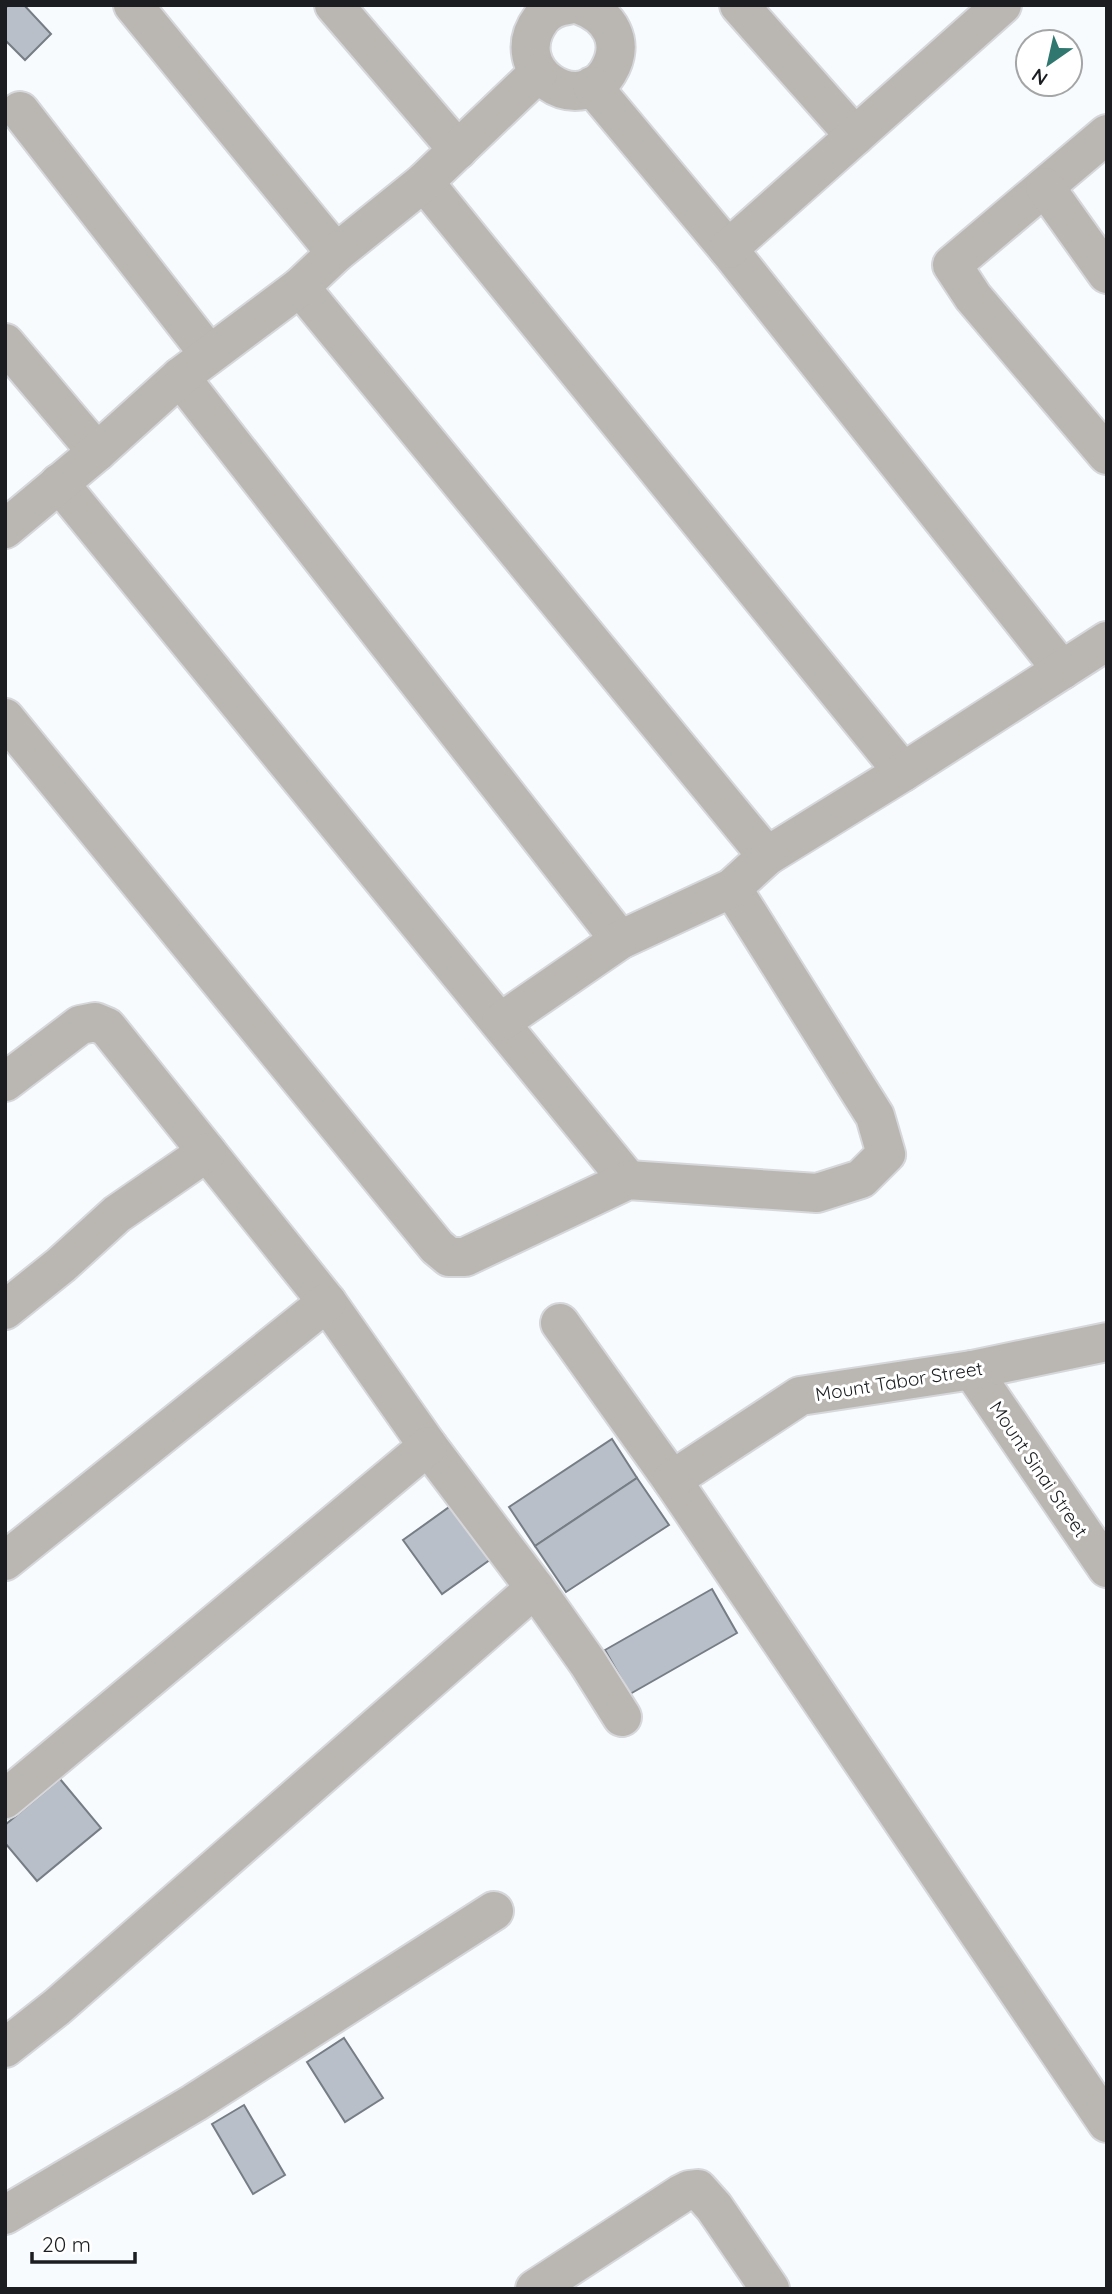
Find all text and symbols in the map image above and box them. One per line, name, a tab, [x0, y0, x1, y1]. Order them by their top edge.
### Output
north arrow	[1014, 28, 1084, 98]
text: N	[1027, 63, 1052, 91]
street label: Mount Tabor Street	[814, 1356, 984, 1406]
street label: Mount Sinai Street	[985, 1396, 1093, 1542]
scale bar	[32, 2220, 135, 2264]
text: 20 m	[42, 2231, 91, 2257]

